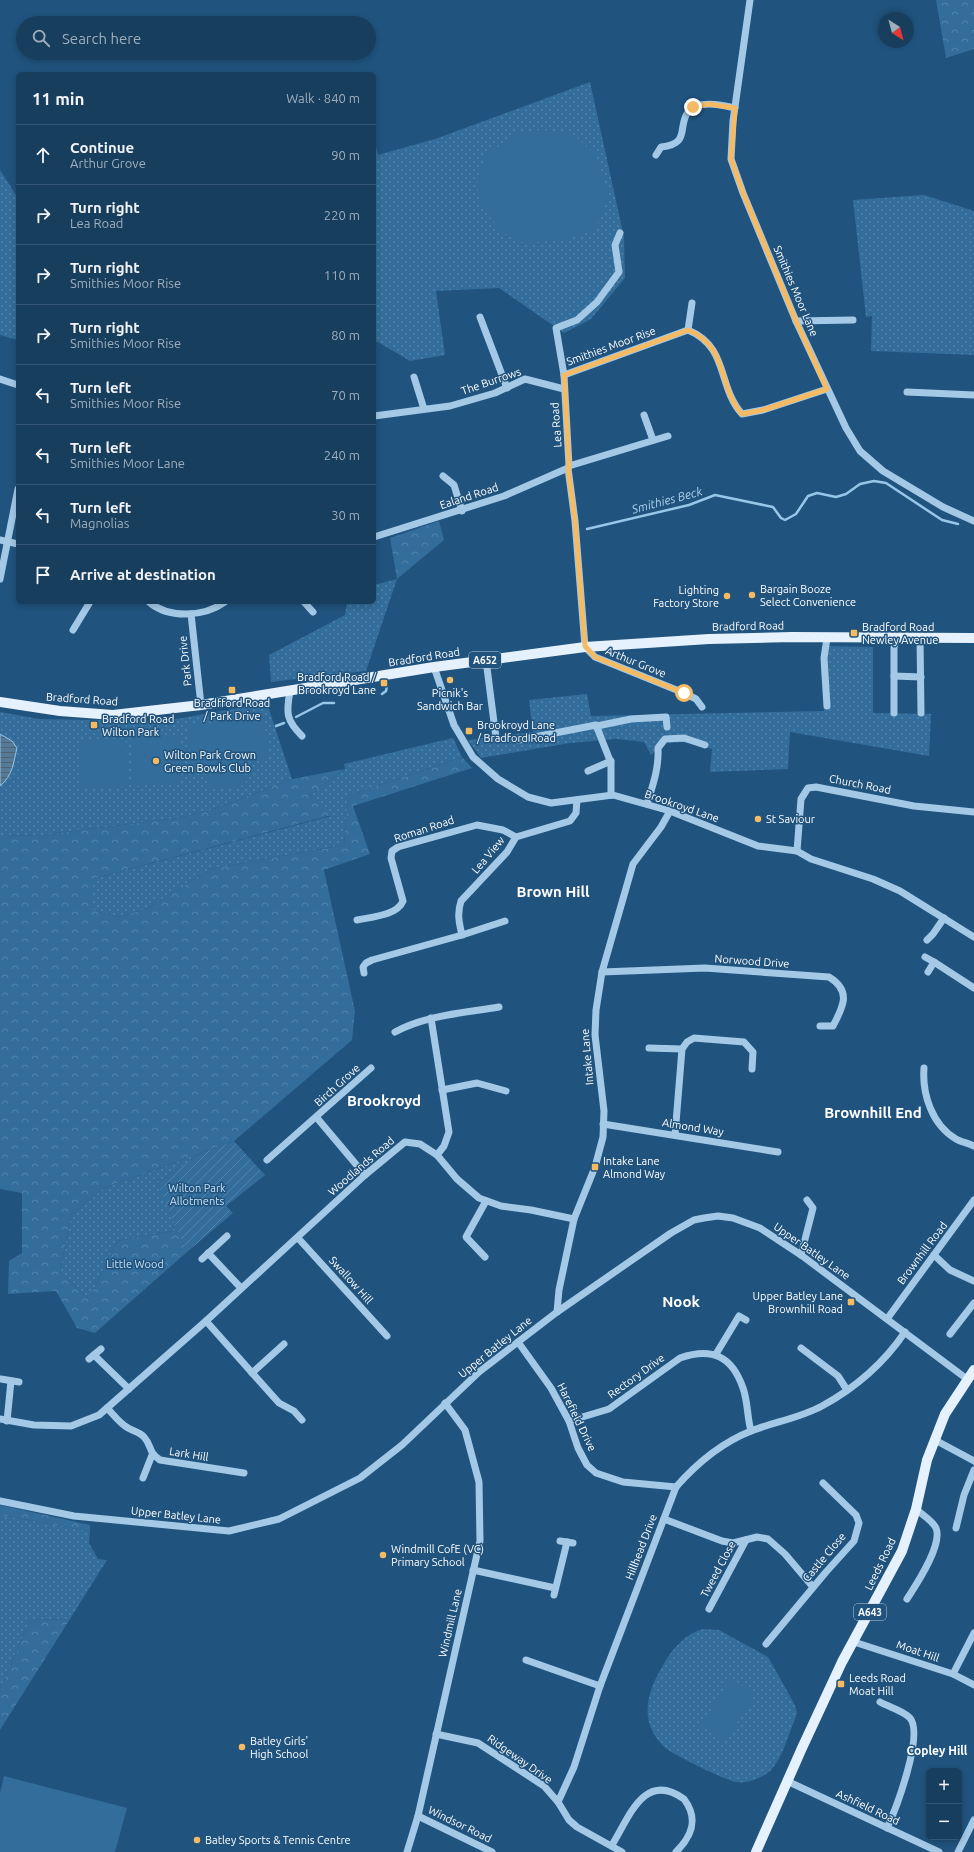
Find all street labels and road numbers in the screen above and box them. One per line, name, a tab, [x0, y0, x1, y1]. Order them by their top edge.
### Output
street label: Smithies Moor Lane	[771, 244, 821, 338]
street label: Smithies Moor Rise	[565, 324, 657, 368]
street label: The Burrows	[460, 365, 523, 397]
street label: Lea Road	[548, 402, 564, 448]
street label: Ealand Road	[438, 481, 500, 511]
street label: Bradford Road	[712, 619, 784, 633]
street label: Park Drive	[176, 635, 194, 687]
street label: Arthur Grove	[604, 644, 668, 680]
street label: Bradford Road	[387, 645, 461, 669]
road number: A652	[469, 652, 501, 668]
street label: Bradford Road	[46, 690, 118, 708]
street label: Church Road	[828, 772, 892, 796]
street label: Brookroyd Lane	[643, 788, 721, 824]
street label: Roman Road	[392, 814, 456, 844]
street label: Lea View	[469, 834, 507, 876]
street label: Norwood Drive	[714, 952, 790, 970]
street label: Intake Lane	[579, 1028, 595, 1086]
street label: Birch Grove	[312, 1061, 362, 1109]
street label: Almond Way	[661, 1116, 725, 1138]
street label: Woodlands Road	[326, 1134, 396, 1198]
street label: Brownhill Road	[895, 1219, 949, 1287]
street label: Upper Batley Lane	[771, 1220, 853, 1282]
street label: Swallow Hill	[327, 1254, 375, 1306]
street label: Upper Batley Lane	[456, 1314, 534, 1380]
street label: Rectory Drive	[605, 1351, 667, 1401]
street label: Harefield Drive	[555, 1381, 599, 1453]
street label: Lark Hill	[168, 1445, 210, 1463]
street label: Upper Batley Lane	[130, 1504, 222, 1526]
street label: Hillhead Drive	[623, 1513, 659, 1581]
street label: Castle Close	[800, 1530, 848, 1584]
street label: Leeds Road	[862, 1536, 898, 1592]
street label: Tweed Close	[698, 1539, 738, 1599]
street label: Windmill Lane	[436, 1588, 464, 1658]
road number: A643	[854, 1604, 886, 1620]
street label: Moat Hill	[895, 1638, 941, 1664]
street label: Ridgeway Drive	[485, 1732, 555, 1786]
street label: Ashfield Road	[834, 1787, 902, 1827]
street label: Windsor Road	[426, 1803, 494, 1845]

